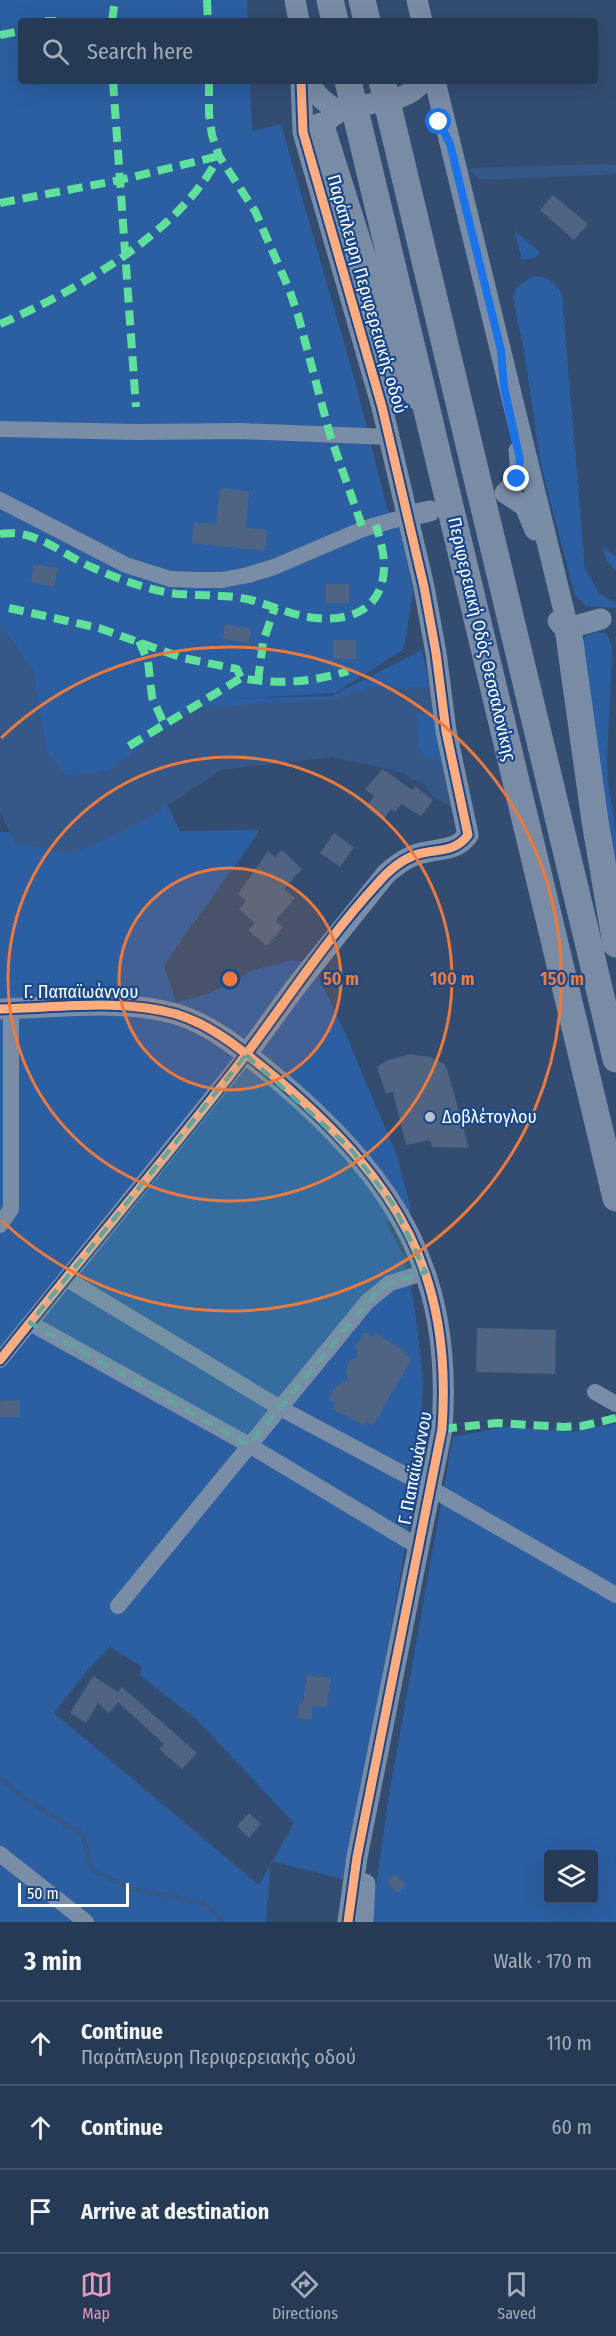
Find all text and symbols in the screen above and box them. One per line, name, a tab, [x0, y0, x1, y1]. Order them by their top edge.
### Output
search box	[18, 18, 598, 84]
icon: search	[39, 35, 72, 68]
text: Search here	[87, 38, 193, 65]
route start	[425, 108, 451, 134]
street label: Παράπλευρη Περιφερειακής οδού	[322, 172, 412, 416]
route end	[503, 465, 529, 491]
street label: Περιφερειακή Οδός Θεσσαλονίκης	[443, 515, 521, 764]
text: 50 m	[323, 968, 359, 990]
text: 100 m	[430, 968, 474, 990]
text: 150 m	[540, 968, 584, 990]
centre of rings	[220, 969, 240, 989]
street label: Γ. Παπαϊωάννου	[24, 981, 138, 1003]
place label: Δοβλέτογλου	[442, 1106, 537, 1128]
marker: Δοβλέτογλου	[423, 1110, 437, 1124]
street label: Γ. Παπαϊωάννου	[393, 1409, 437, 1527]
map controls	[544, 1850, 598, 1904]
button: layers	[544, 1850, 598, 1904]
scale bar	[18, 1880, 129, 1908]
text: 50 m	[27, 1884, 59, 1903]
text: 3 min	[24, 1946, 82, 1977]
text: Walk · 170 m	[494, 1949, 592, 1973]
text: Continue	[81, 2018, 163, 2045]
icon: ahead	[24, 2027, 57, 2060]
text: 110 m	[546, 2031, 592, 2055]
text: Παράπλευρη Περιφερειακής οδού	[81, 2045, 356, 2069]
icon: ahead	[24, 2111, 57, 2144]
text: Continue	[81, 2114, 163, 2141]
text: 60 m	[552, 2115, 592, 2139]
icon: arrive	[24, 2195, 57, 2228]
text: Arrive at destination	[81, 2198, 269, 2225]
tab: Map	[80, 2268, 113, 2323]
tab: Directions	[272, 2268, 338, 2323]
tab: Saved	[497, 2268, 536, 2323]

